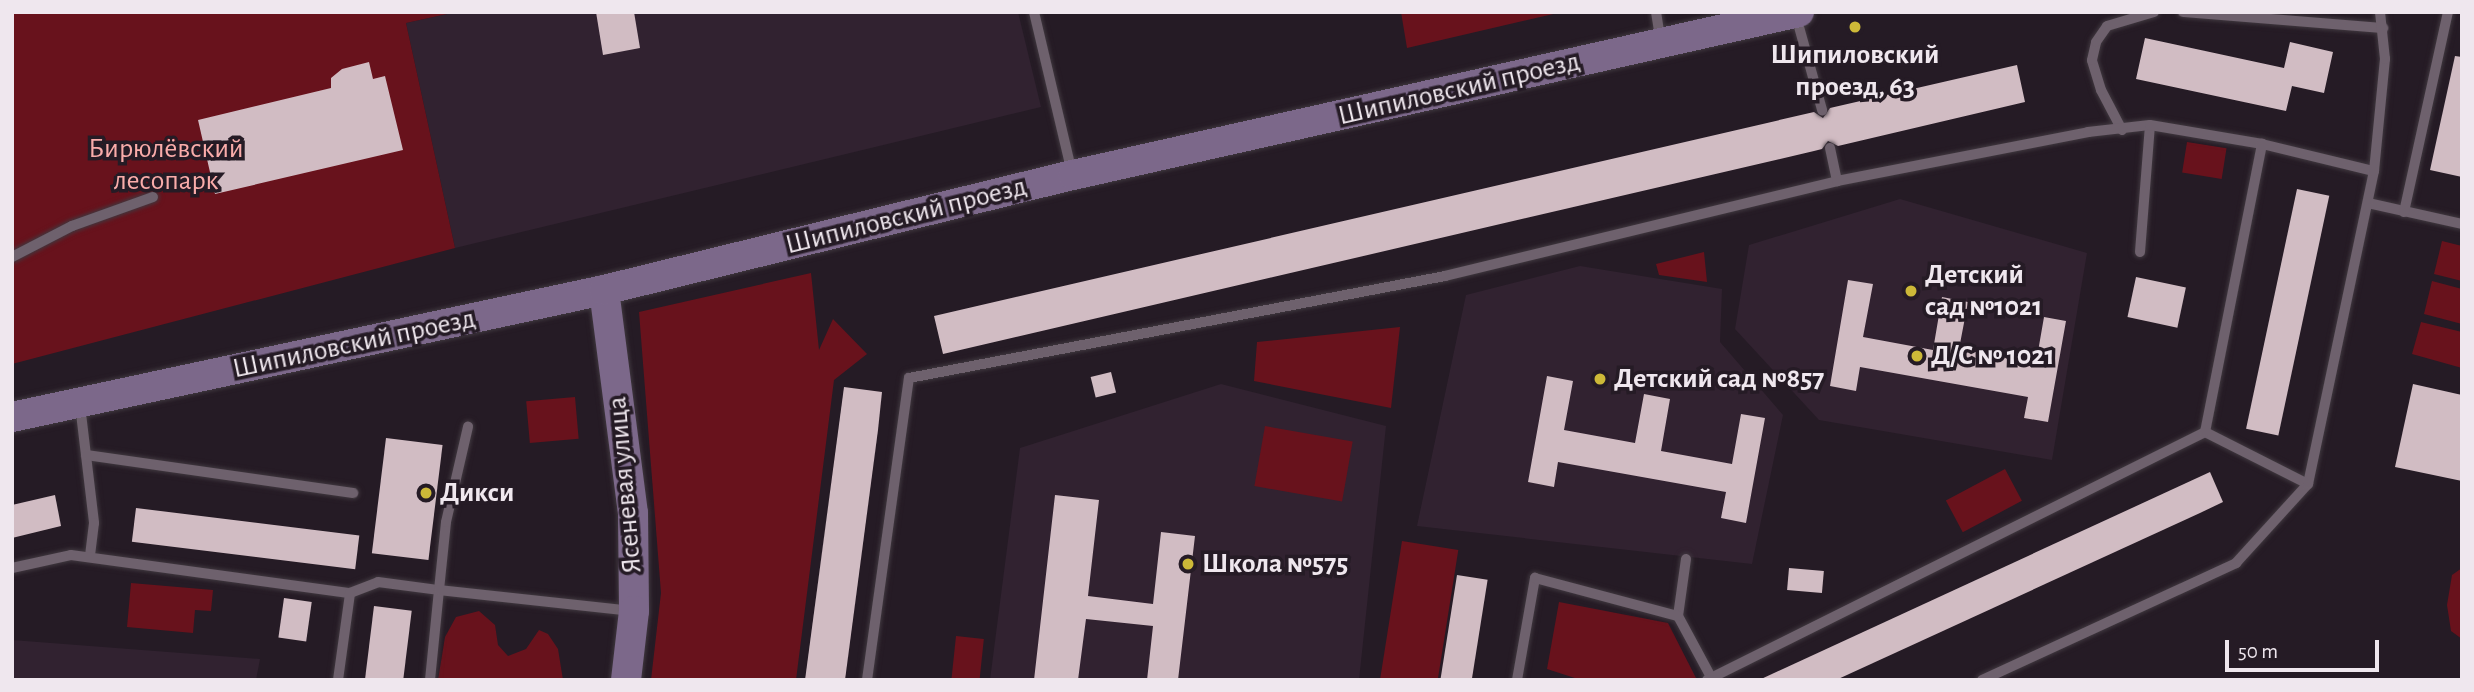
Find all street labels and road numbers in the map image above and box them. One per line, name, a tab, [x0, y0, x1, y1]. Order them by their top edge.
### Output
street label: Шипиловский проезд	[1335, 45, 1583, 133]
street label: Шипиловский проезд	[782, 170, 1030, 262]
street label: Шипиловский проезд	[230, 302, 478, 386]
street label: Ясеневая улица	[601, 395, 649, 575]

